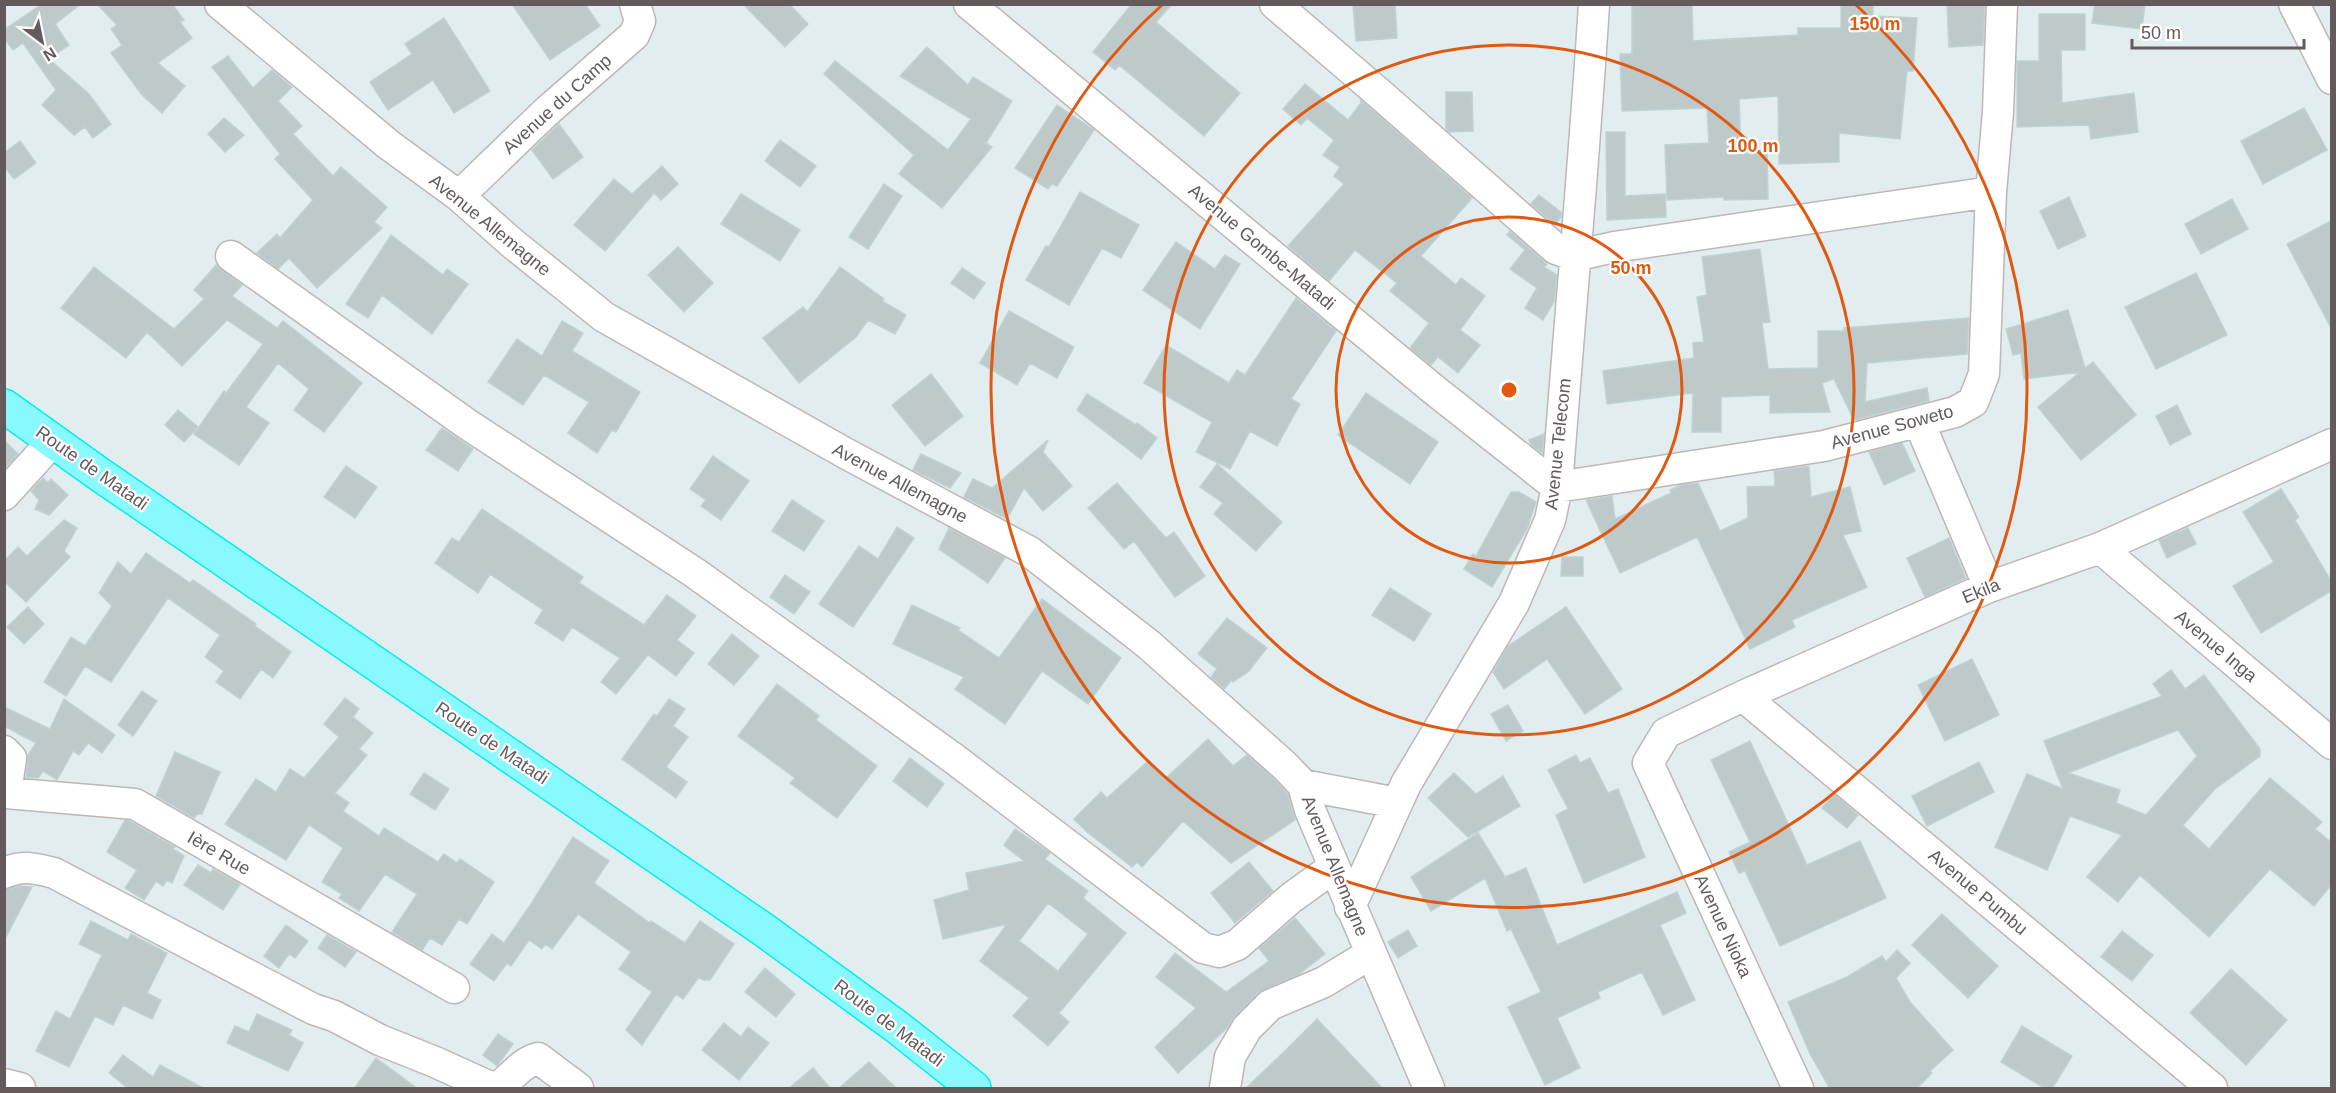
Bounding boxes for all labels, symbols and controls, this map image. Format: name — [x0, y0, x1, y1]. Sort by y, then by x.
north arrow — [12, 12, 72, 72]
scale bar — [2132, 12, 2304, 50]
text: 150 m — [1849, 14, 1901, 34]
text: 50 m — [2141, 23, 2181, 43]
text: N — [40, 44, 59, 65]
street label: Avenue du Camp — [499, 50, 615, 158]
text: 100 m — [1727, 136, 1779, 156]
street label: Avenue Allemagne — [425, 170, 555, 280]
street label: Avenue Gombe-Matadi — [1185, 180, 1339, 314]
text: 50 m — [1610, 258, 1652, 278]
street label: Avenue Telecom — [1541, 377, 1575, 511]
centre of rings — [1499, 380, 1519, 400]
street label: Avenue Soweto — [1829, 401, 1955, 453]
street label: Route de Matadi — [32, 422, 152, 514]
street label: Avenue Allemagne — [829, 439, 971, 527]
street label: Ekila — [1959, 574, 2004, 608]
street label: Avenue Inga — [2171, 606, 2262, 687]
street label: Route de Matadi — [432, 698, 552, 788]
street label: Avenue Allemagne — [1298, 793, 1372, 939]
street label: Ière Rue — [184, 827, 254, 879]
street label: Avenue Pumbu — [1925, 845, 2031, 939]
street label: Avenue Nioka — [1690, 871, 1756, 982]
street label: Route de Matadi — [830, 975, 948, 1071]

